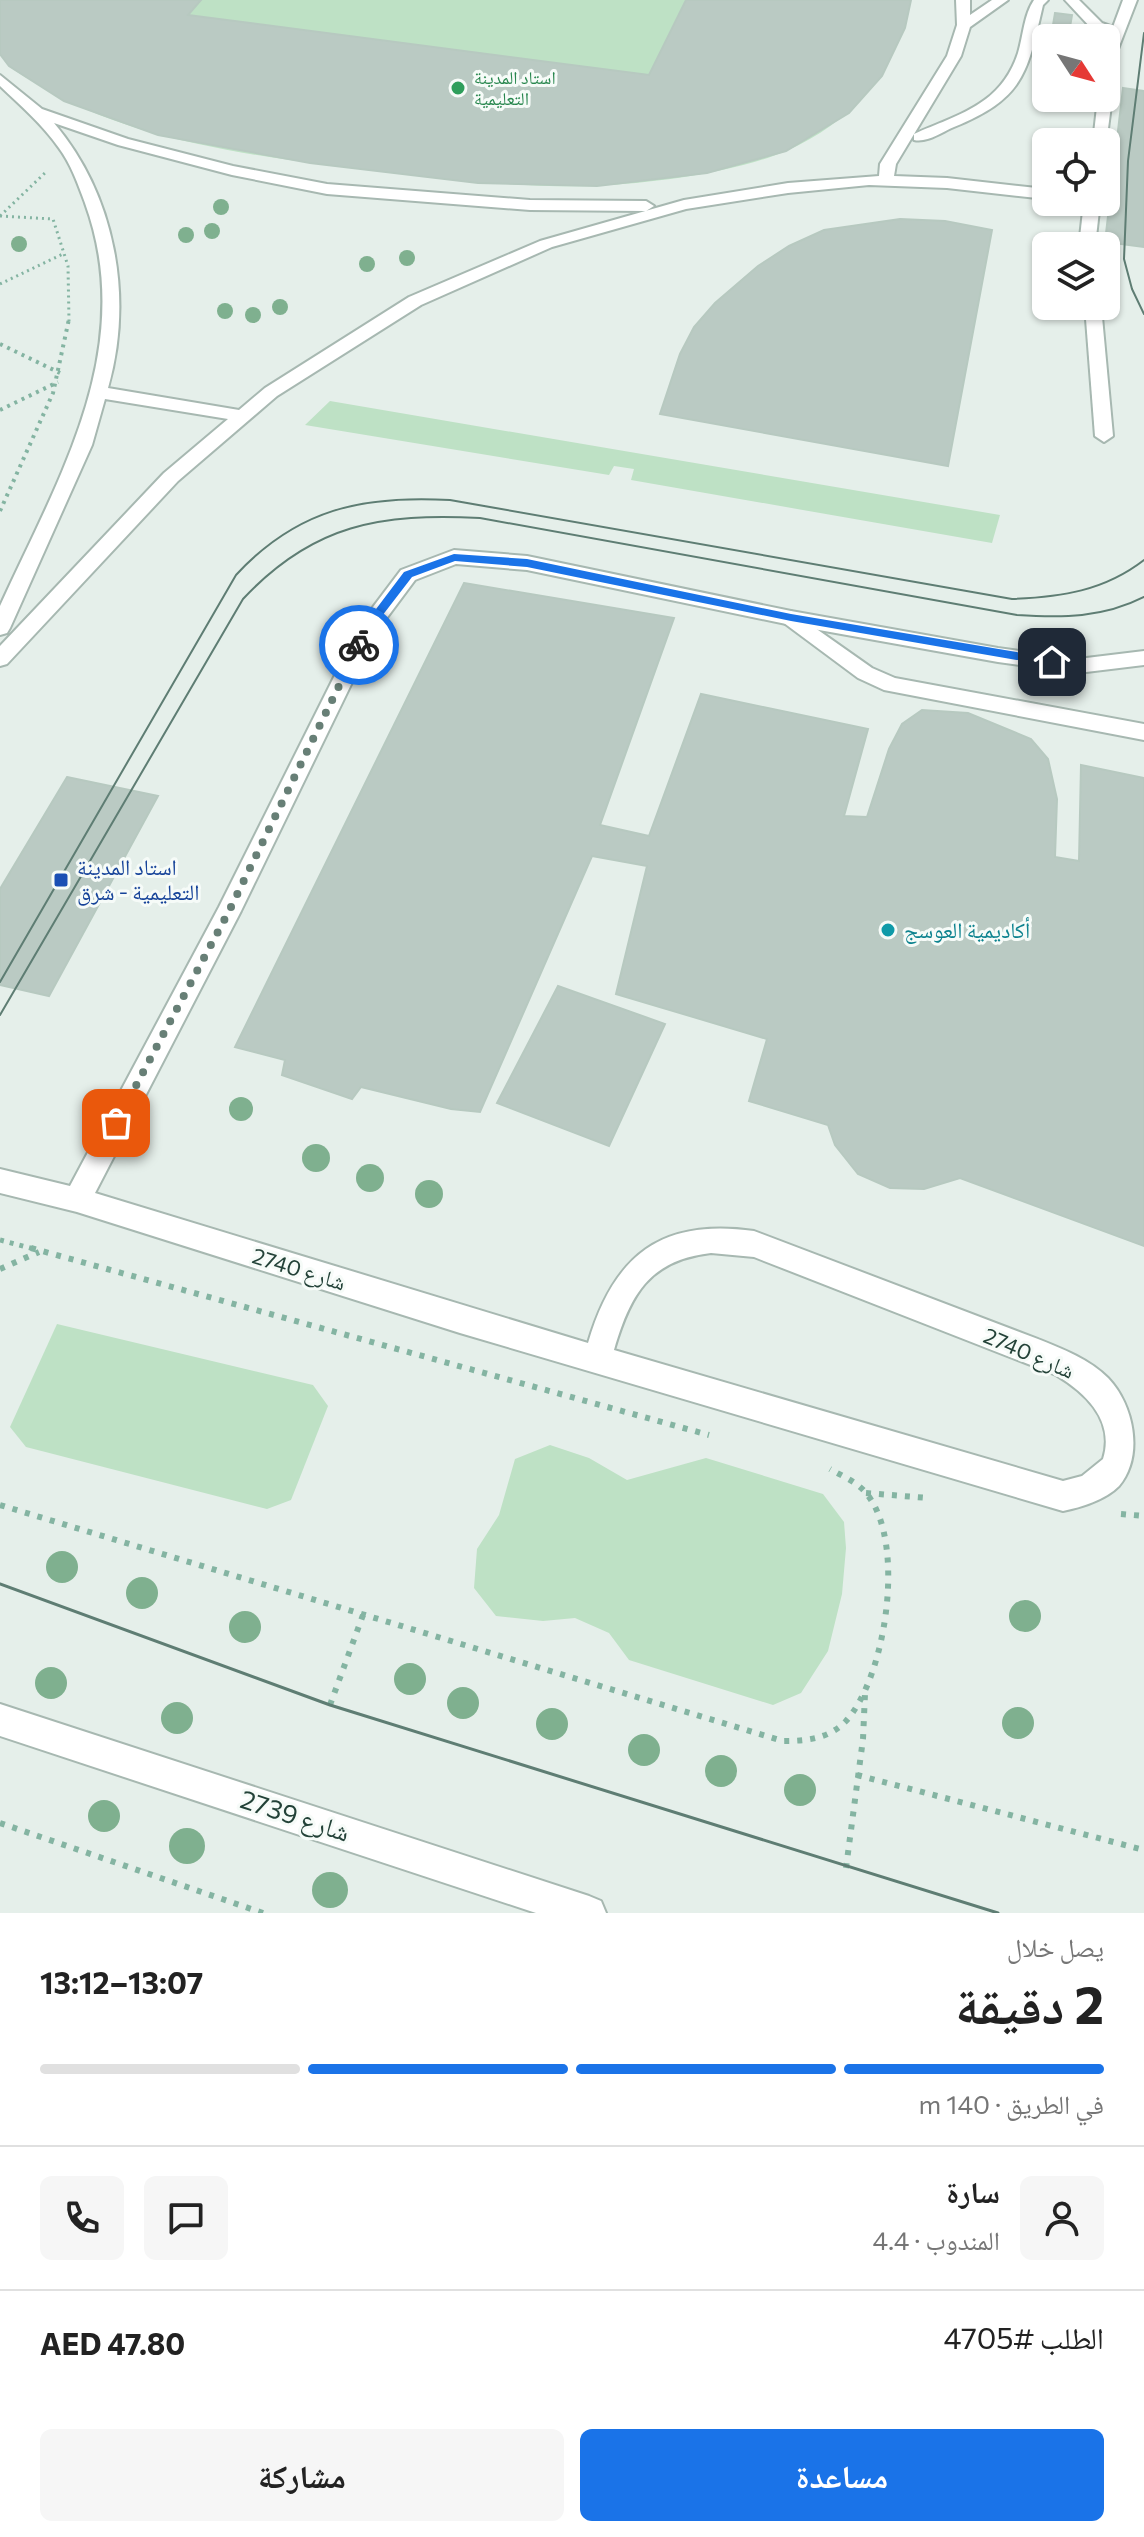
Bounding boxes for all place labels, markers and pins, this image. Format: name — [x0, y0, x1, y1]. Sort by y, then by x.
place label: استاد المدينة التعليمية — [474, 66, 556, 109]
marker: استاد المدينة التعليمية — [449, 79, 467, 97]
pin — [1018, 628, 1086, 696]
place label: استاد المدينة التعليمية - شرق — [77, 853, 200, 906]
marker: استاد المدينة التعليمية - شرق — [52, 871, 70, 889]
place label: أكاديمية العوسج — [904, 916, 1030, 944]
marker: أكاديمية العوسج — [879, 921, 897, 939]
pin — [82, 1089, 150, 1157]

